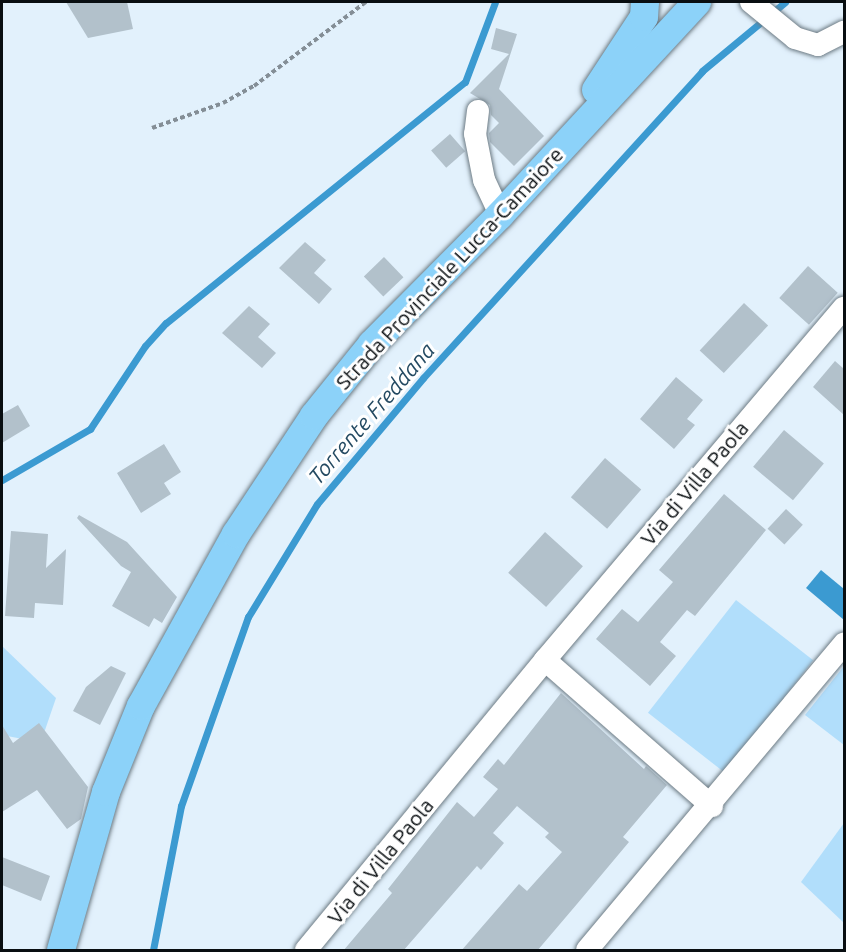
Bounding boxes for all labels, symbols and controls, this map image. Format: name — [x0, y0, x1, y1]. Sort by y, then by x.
street label: Strada Provinciale Lucca-Camaiore — [330, 142, 568, 394]
water label: Torrente Freddana — [302, 337, 440, 489]
street label: Via di Villa Paola — [635, 416, 753, 550]
street label: Via di Villa Paola — [322, 793, 438, 929]

